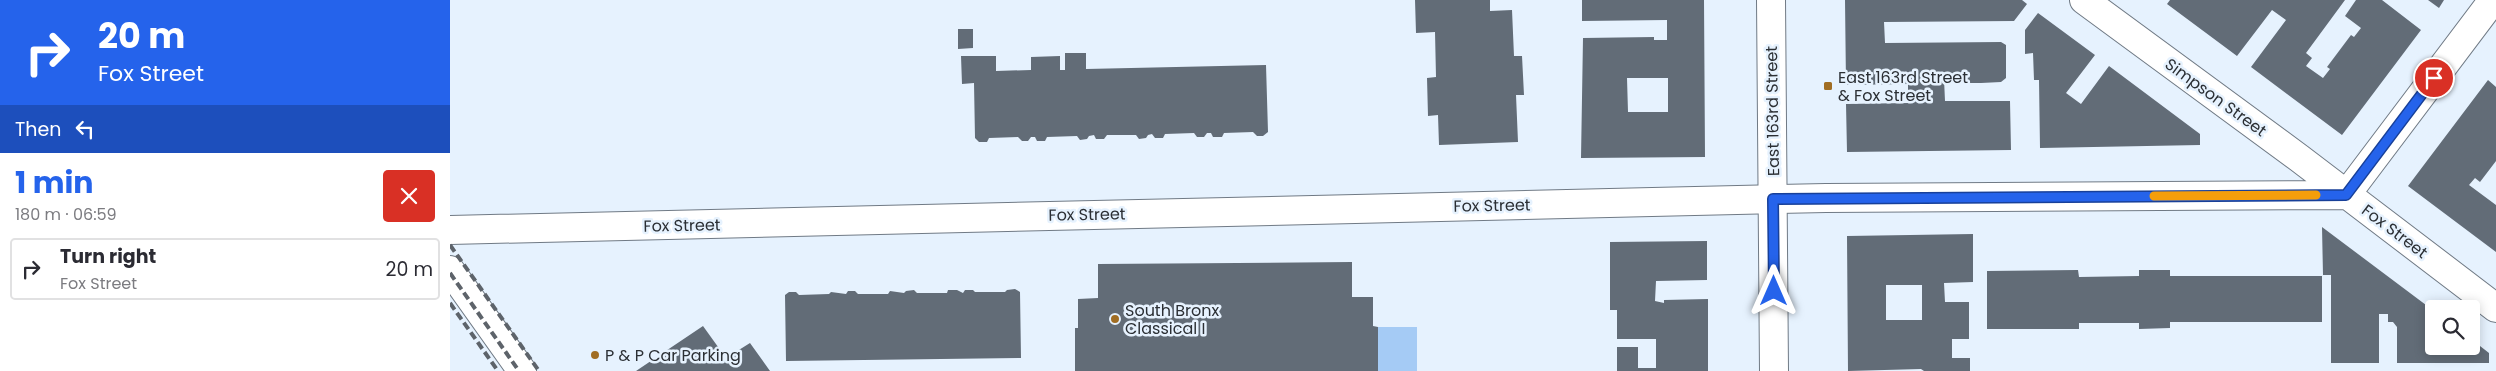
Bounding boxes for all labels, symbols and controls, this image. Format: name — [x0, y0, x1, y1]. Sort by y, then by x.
text: 20 m — [98, 11, 185, 60]
icon: right — [15, 20, 80, 85]
street label: East 163rd Street — [1760, 46, 1785, 176]
street label: Simpson Street — [2160, 53, 2271, 142]
pin — [2413, 57, 2455, 99]
text: Fox Street — [98, 58, 204, 89]
icon: arrive — [2420, 64, 2448, 92]
place label: East 163rd Street & Fox Street — [1838, 66, 1968, 107]
marker: East 163rd Street & Fox Street — [1822, 80, 1834, 92]
icon: left — [71, 115, 99, 143]
text: Then — [15, 116, 61, 143]
text: 1 min — [15, 161, 93, 204]
button: close — [383, 170, 435, 222]
street label: Fox Street — [1453, 193, 1531, 218]
street label: Fox Street — [2357, 199, 2433, 264]
street label: Fox Street — [1048, 202, 1126, 227]
text: 180 m · 06:59 — [15, 203, 117, 226]
street label: Fox Street — [643, 213, 721, 238]
text: Turn right — [60, 243, 156, 270]
icon: right — [17, 255, 45, 283]
text: 20 m — [385, 256, 433, 283]
position arrow — [1747, 264, 1799, 316]
text: Fox Street — [60, 272, 137, 295]
place label: South Bronx Classical I — [1125, 299, 1219, 340]
map controls — [2425, 300, 2480, 355]
button: search — [2425, 300, 2480, 355]
marker: South Bronx Classical I — [1109, 313, 1121, 325]
place label: P & P Car Parking — [605, 344, 741, 367]
marker: P & P Car Parking — [589, 349, 601, 361]

